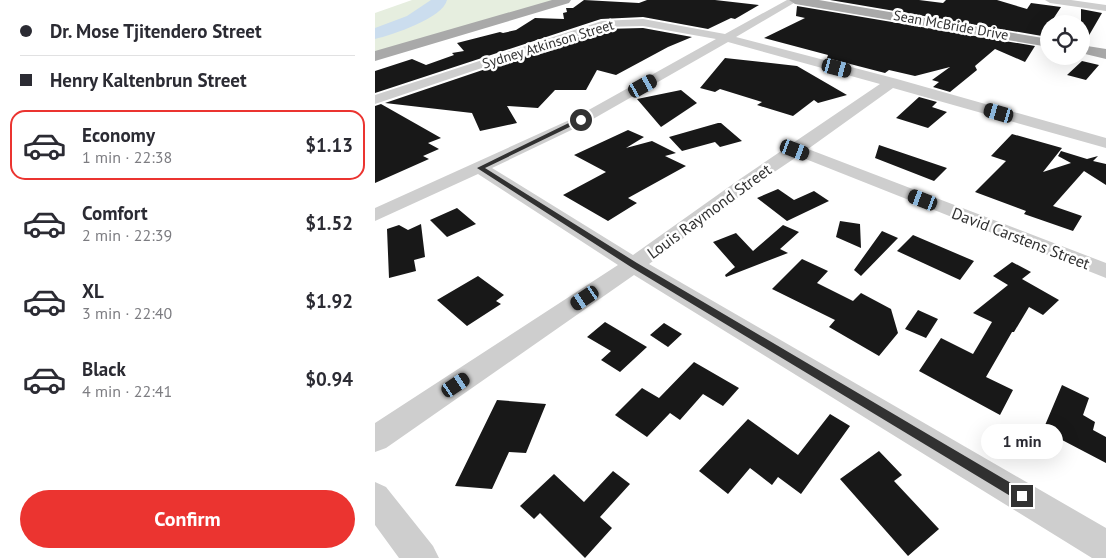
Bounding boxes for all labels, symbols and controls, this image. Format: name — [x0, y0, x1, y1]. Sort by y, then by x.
street label: Sean McBride Drive — [892, 6, 1010, 44]
street label: Sydney Atkinson Street — [480, 15, 616, 73]
map controls — [1040, 15, 1090, 65]
button: locate — [1040, 15, 1090, 65]
text: Dr. Mose Tjitendero Street — [50, 19, 262, 43]
car — [820, 57, 853, 79]
text: Henry Kaltenbrun Street — [50, 68, 247, 92]
car — [626, 72, 659, 100]
car — [982, 102, 1015, 124]
route start — [570, 109, 592, 131]
icon: car — [22, 123, 67, 168]
text: Economy — [82, 123, 155, 147]
text: $1.13 — [305, 133, 353, 157]
car — [778, 138, 811, 162]
text: 1 min · 22:38 — [82, 147, 172, 167]
street label: Louis Raymond Street — [643, 159, 775, 263]
car — [906, 188, 939, 212]
icon: car — [22, 201, 67, 246]
text: Comfort — [82, 201, 148, 225]
street label: David Carstens Street — [949, 202, 1093, 274]
text: $1.52 — [305, 211, 353, 235]
text: 2 min · 22:39 — [82, 225, 172, 245]
icon: car — [22, 279, 67, 324]
text: XL — [82, 279, 104, 303]
car — [568, 283, 601, 313]
text: $1.92 — [305, 289, 353, 313]
text: 3 min · 22:40 — [82, 303, 172, 323]
icon: car — [22, 357, 67, 402]
text: Black — [82, 357, 126, 381]
text: $0.94 — [305, 367, 353, 391]
car — [439, 370, 472, 400]
text: 4 min · 22:41 — [82, 381, 172, 401]
callout: 1 min — [981, 424, 1063, 458]
text: 1 min — [1002, 431, 1042, 451]
route end — [1011, 485, 1033, 507]
button: Confirm — [20, 490, 355, 548]

